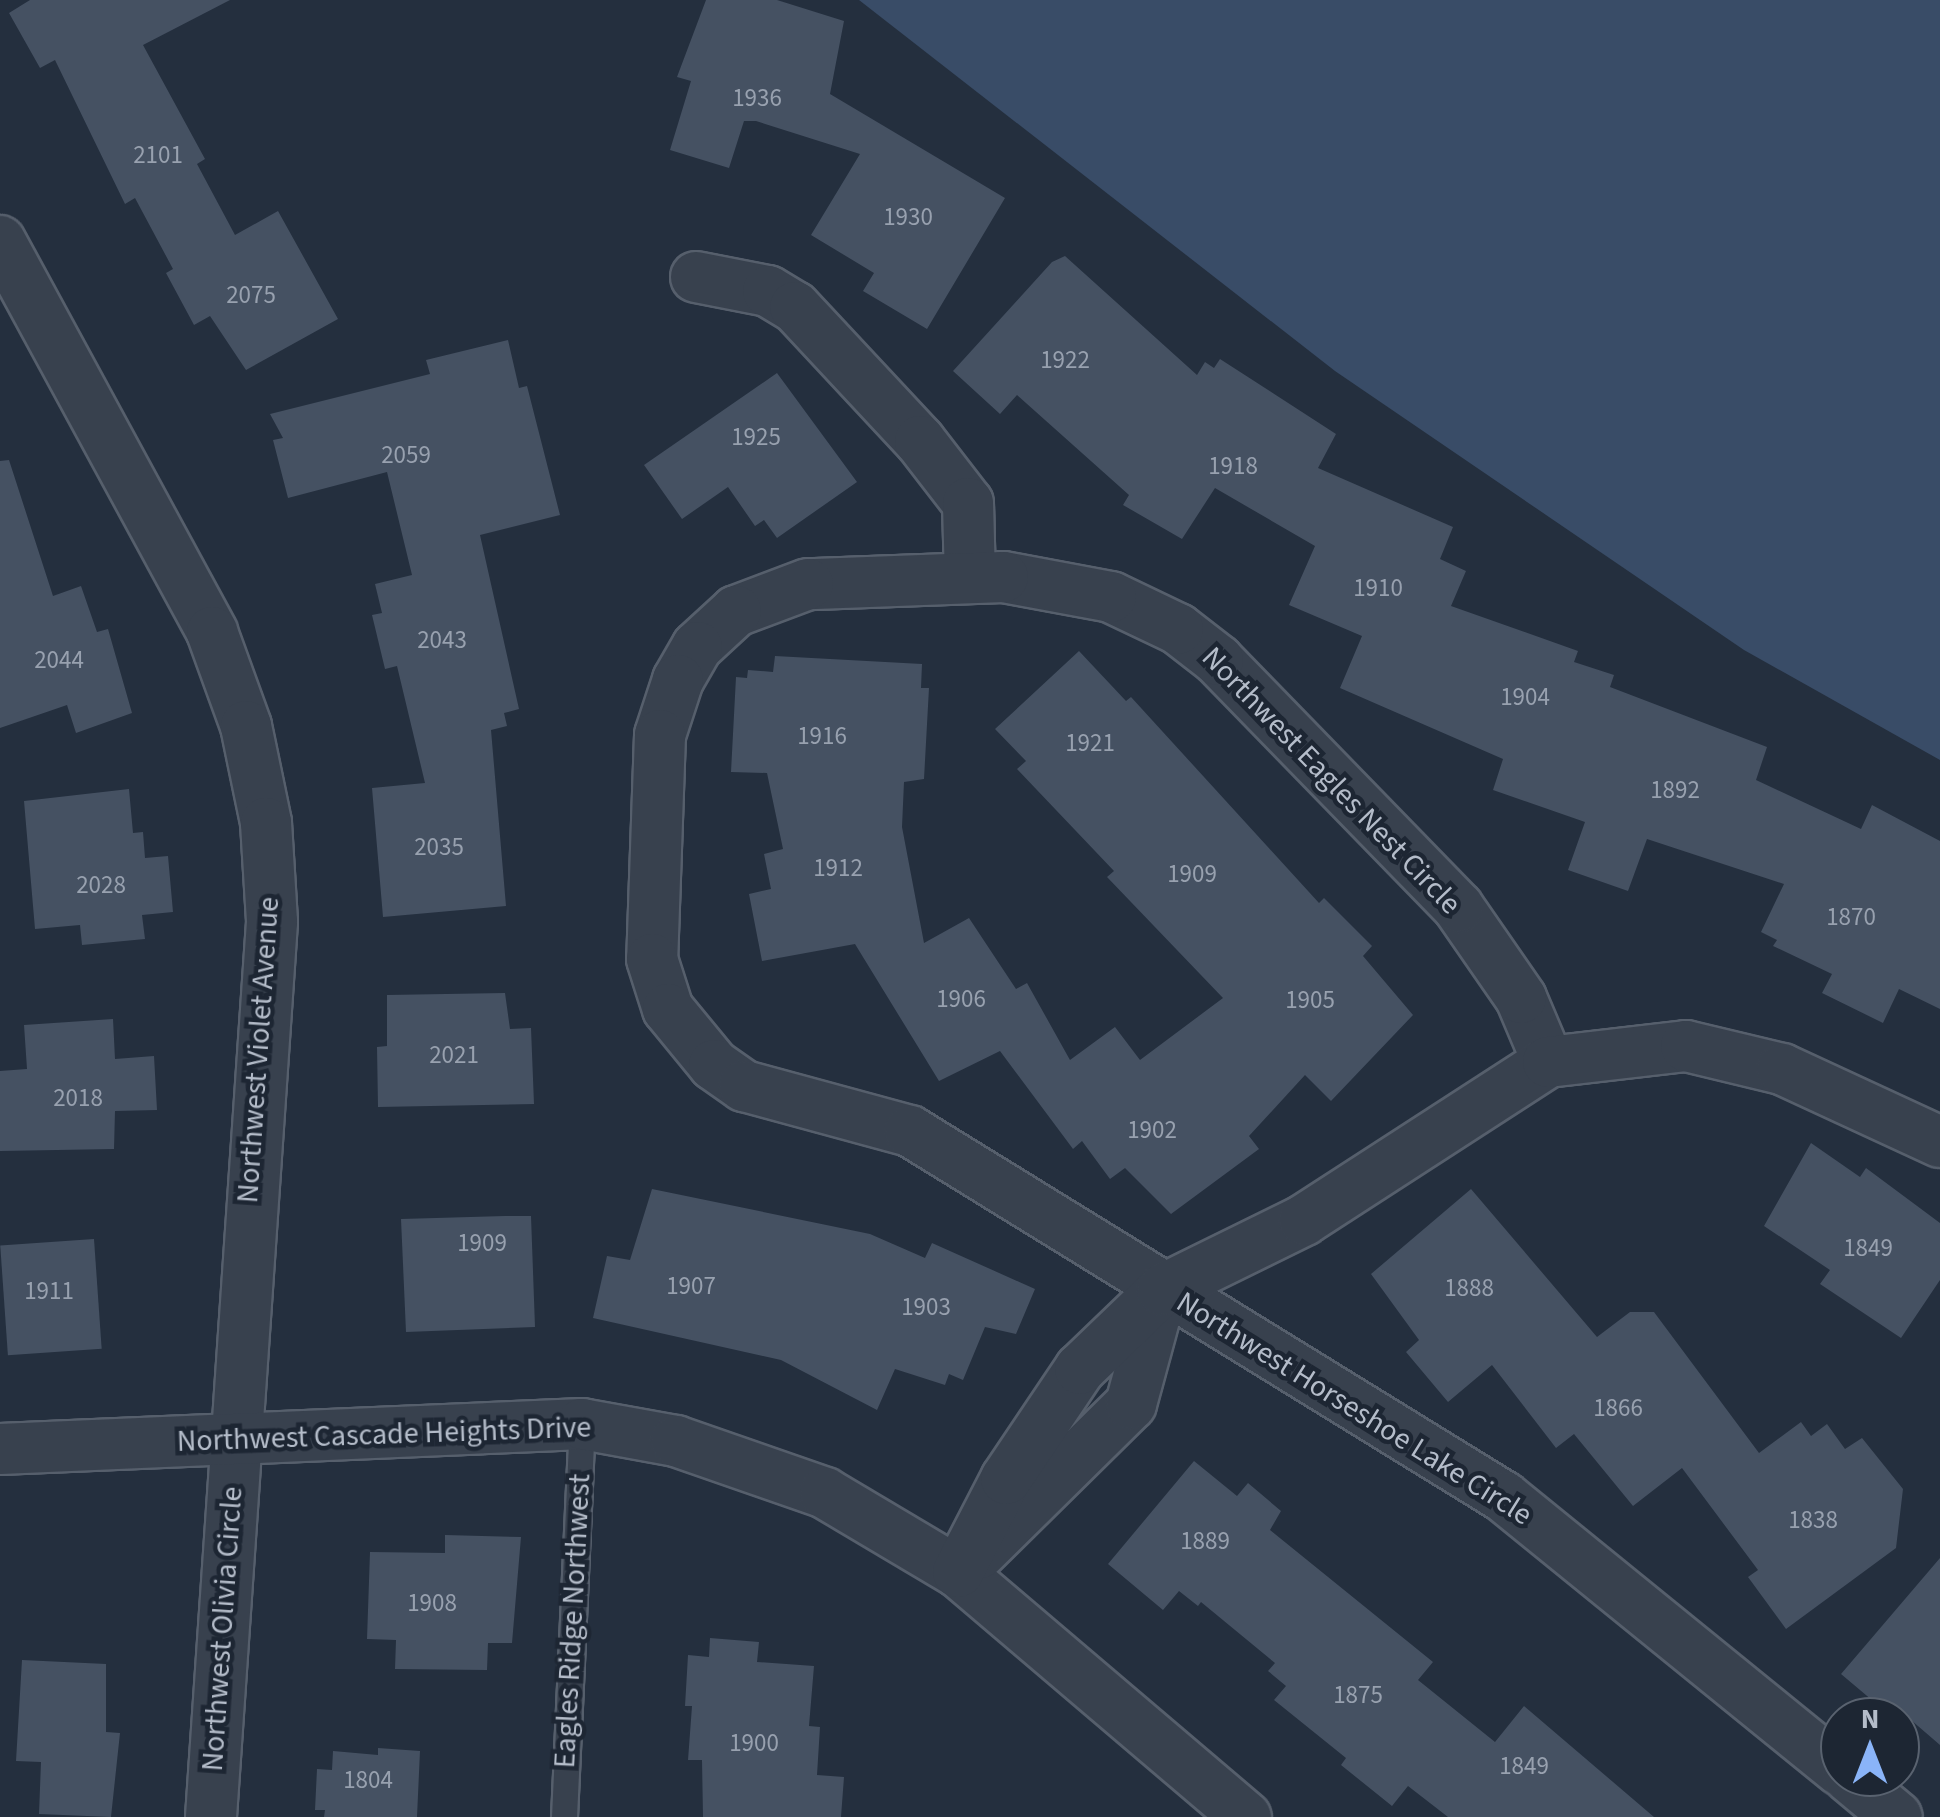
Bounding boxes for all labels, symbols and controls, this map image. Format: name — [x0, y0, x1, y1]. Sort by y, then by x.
house number: 1936 — [732, 83, 782, 113]
house number: 2101 — [133, 140, 183, 170]
house number: 1930 — [883, 202, 933, 232]
house number: 2075 — [226, 280, 276, 310]
house number: 1922 — [1040, 345, 1090, 375]
house number: 1925 — [731, 422, 781, 452]
house number: 2059 — [381, 440, 431, 470]
house number: 1918 — [1208, 451, 1258, 481]
house number: 1910 — [1353, 573, 1403, 603]
house number: 2043 — [417, 625, 467, 655]
street label: Northwest Eagles Nest Circle — [1194, 640, 1468, 922]
house number: 2044 — [34, 645, 84, 675]
house number: 1904 — [1500, 682, 1550, 712]
house number: 1916 — [797, 721, 847, 751]
house number: 1921 — [1065, 728, 1115, 758]
house number: 1892 — [1650, 775, 1700, 805]
house number: 2035 — [414, 832, 464, 862]
house number: 1912 — [813, 853, 863, 883]
house number: 1909 — [1167, 859, 1217, 889]
house number: 2028 — [76, 870, 126, 900]
street label: Northwest Violet Avenue — [230, 896, 288, 1204]
house number: 1870 — [1826, 902, 1876, 932]
house number: 1906 — [936, 984, 986, 1014]
house number: 1905 — [1285, 985, 1335, 1015]
house number: 2021 — [429, 1040, 479, 1070]
house number: 2018 — [53, 1083, 103, 1113]
house number: 1902 — [1127, 1115, 1177, 1145]
house number: 1909 — [457, 1228, 507, 1258]
house number: 1849 — [1843, 1233, 1893, 1263]
house number: 1907 — [666, 1271, 716, 1301]
house number: 1888 — [1444, 1273, 1494, 1303]
house number: 1911 — [24, 1276, 74, 1306]
street label: Northwest Horseshoe Lake Circle — [1170, 1284, 1538, 1534]
house number: 1903 — [901, 1292, 951, 1322]
house number: 1866 — [1593, 1393, 1643, 1423]
street label: Northwest Cascade Heights Drive — [176, 1410, 592, 1460]
street label: Eagles Ridge Northwest — [547, 1473, 599, 1769]
street label: Northwest Olivia Circle — [195, 1485, 251, 1773]
house number: 1838 — [1788, 1505, 1838, 1535]
house number: 1889 — [1180, 1526, 1230, 1556]
house number: 1908 — [407, 1588, 457, 1618]
house number: 1875 — [1333, 1680, 1383, 1710]
north arrow — [1820, 1697, 1920, 1797]
text: N — [1861, 1699, 1879, 1739]
house number: 1900 — [729, 1728, 779, 1758]
house number: 1849 — [1499, 1751, 1549, 1781]
house number: 1804 — [343, 1765, 393, 1795]

